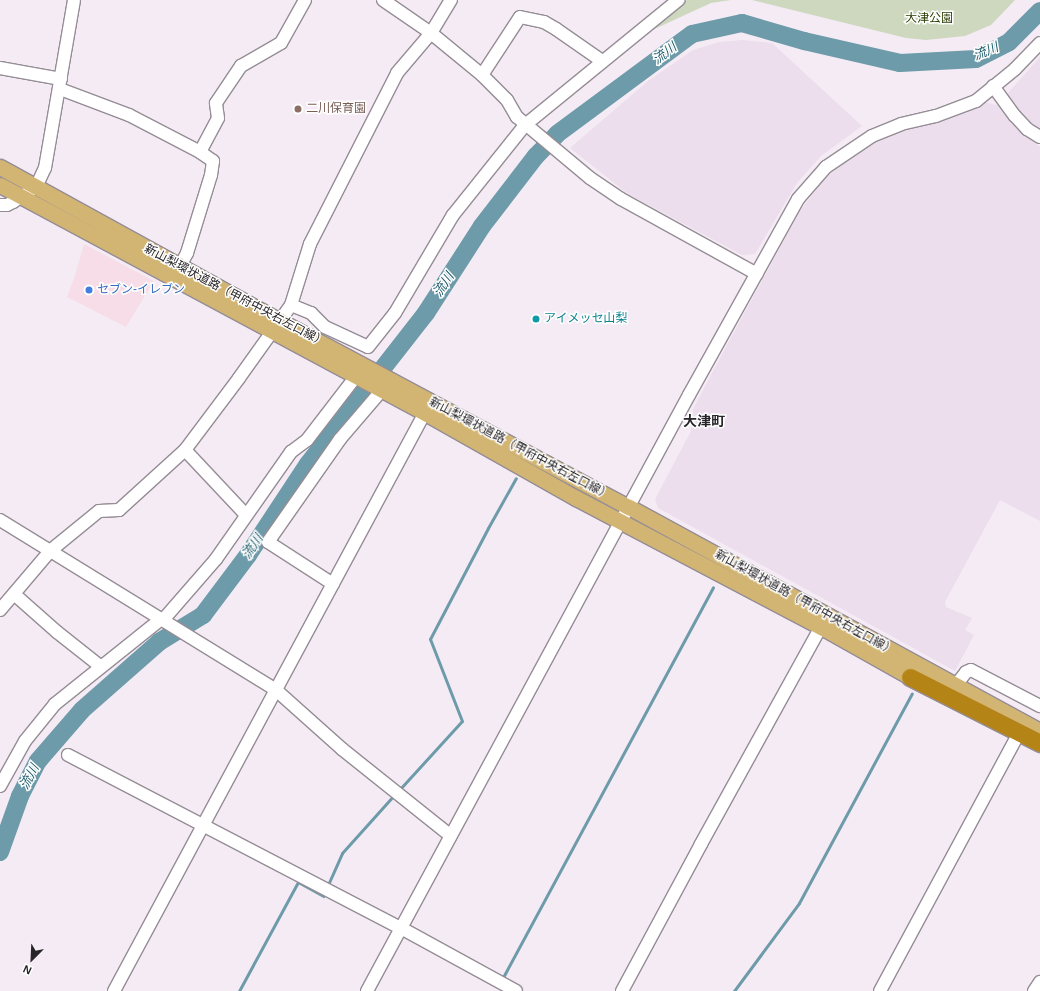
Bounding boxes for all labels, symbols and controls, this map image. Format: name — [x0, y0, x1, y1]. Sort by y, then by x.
park label: 大津公園 — [905, 12, 953, 26]
water label: 流川 — [650, 40, 680, 68]
water label: 流川 — [971, 40, 1001, 64]
place label: 二川保育園 — [306, 102, 366, 116]
marker: 二川保育園 — [293, 104, 303, 114]
street label: 新山梨環状道路（甲府中央右左口線） — [142, 242, 328, 350]
water label: 流川 — [430, 270, 458, 300]
place label: セブン-イレブン — [97, 283, 185, 297]
marker: セブン-イレブン — [84, 285, 94, 295]
place label: アイメッセ山梨 — [544, 312, 628, 326]
marker: アイメッセ山梨 — [531, 314, 541, 324]
street label: 新山梨環状道路（甲府中央右左口線） — [427, 395, 613, 503]
district label: 大津町 — [683, 413, 725, 429]
water label: 流川 — [239, 532, 267, 562]
street label: 新山梨環状道路（甲府中央右左口線） — [712, 547, 898, 659]
water label: 流川 — [17, 762, 43, 792]
north arrow — [12, 939, 52, 979]
text: N — [21, 963, 33, 977]

